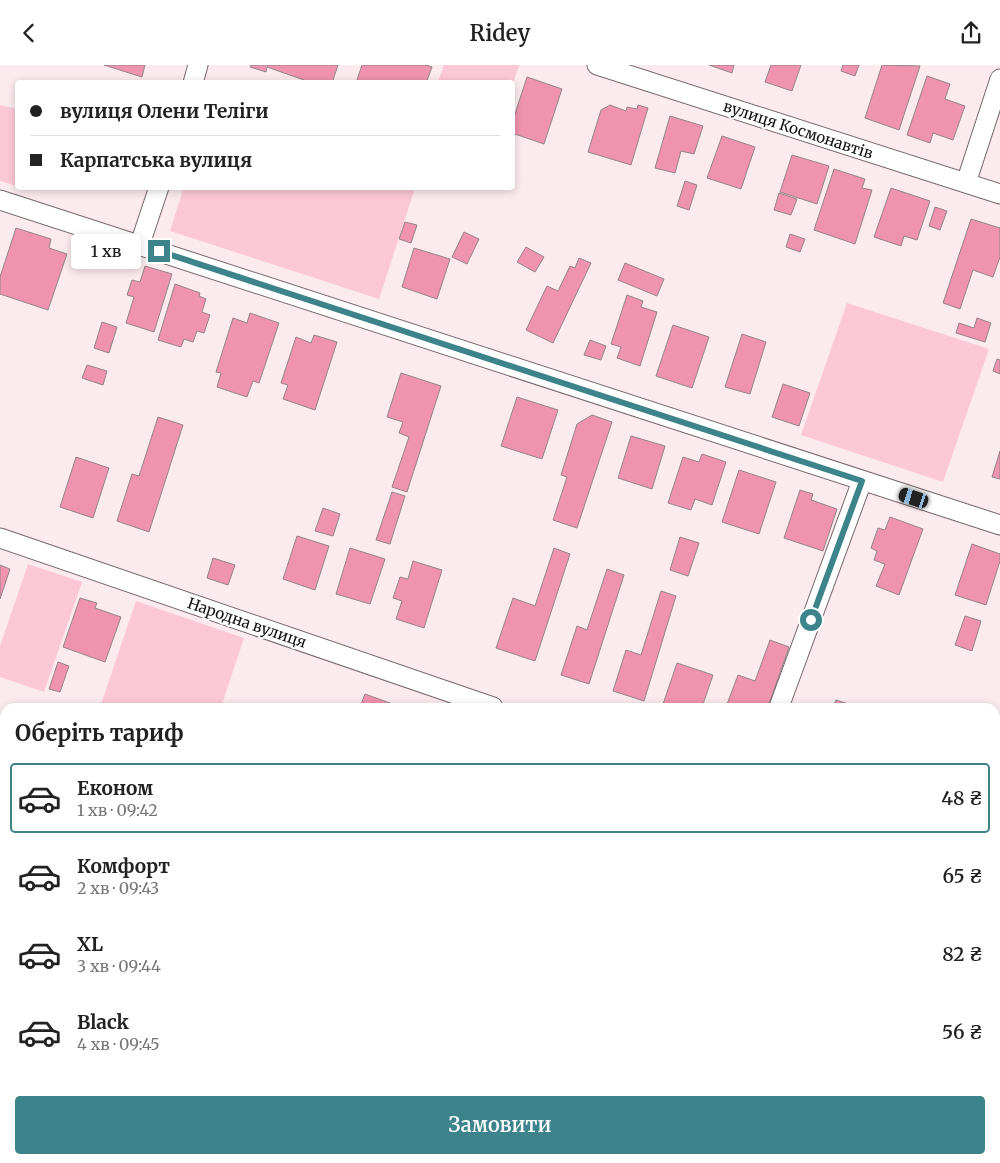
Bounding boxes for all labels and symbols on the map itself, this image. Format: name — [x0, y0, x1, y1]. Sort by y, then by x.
street label: вулиця Космонавтів — [721, 96, 876, 163]
callout: 1 хв — [72, 233, 142, 269]
route end — [148, 240, 170, 262]
car — [897, 486, 930, 510]
street label: Народна вулиця — [185, 593, 309, 652]
route start — [800, 609, 822, 631]

